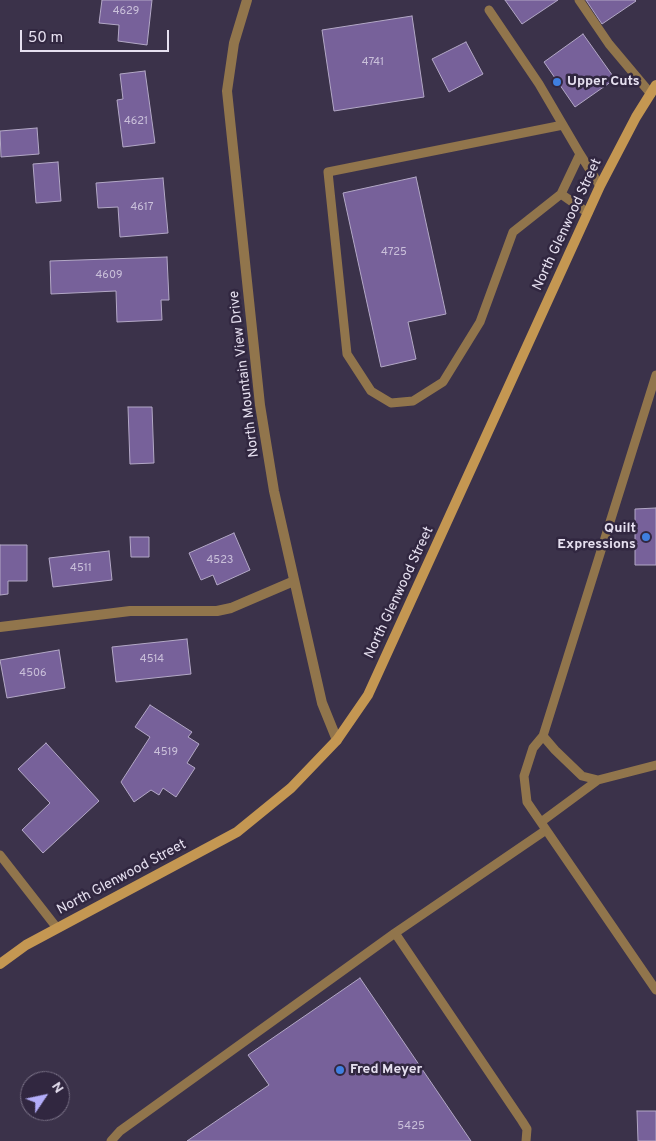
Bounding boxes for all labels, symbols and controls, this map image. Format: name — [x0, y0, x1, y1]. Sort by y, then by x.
house number: 4629 — [113, 5, 139, 19]
scale bar — [22, 20, 171, 52]
text: 50 m — [28, 29, 63, 48]
house number: 4741 — [362, 56, 384, 70]
place label: Upper Cuts — [567, 74, 640, 90]
marker: Upper Cuts — [551, 76, 563, 88]
house number: 4621 — [124, 115, 148, 129]
street label: North Glenwood Street — [530, 156, 606, 294]
house number: 4617 — [130, 201, 154, 215]
house number: 4725 — [381, 246, 407, 260]
house number: 4609 — [95, 269, 123, 283]
street label: North Mountain View Drive — [226, 290, 264, 458]
place label: Quilt Expressions — [557, 521, 636, 554]
street label: North Glenwood Street — [362, 524, 438, 662]
marker: Quilt Expressions — [640, 531, 652, 543]
house number: 4523 — [207, 554, 233, 568]
house number: 4511 — [70, 562, 92, 576]
house number: 4514 — [140, 653, 164, 667]
house number: 4506 — [19, 667, 47, 681]
house number: 4519 — [154, 746, 178, 760]
street label: North Glenwood Street — [55, 837, 189, 919]
place label: Fred Meyer — [350, 1062, 422, 1078]
marker: Fred Meyer — [334, 1064, 346, 1076]
north arrow — [20, 1071, 70, 1121]
text: N — [47, 1079, 67, 1097]
house number: 5425 — [397, 1120, 425, 1134]

